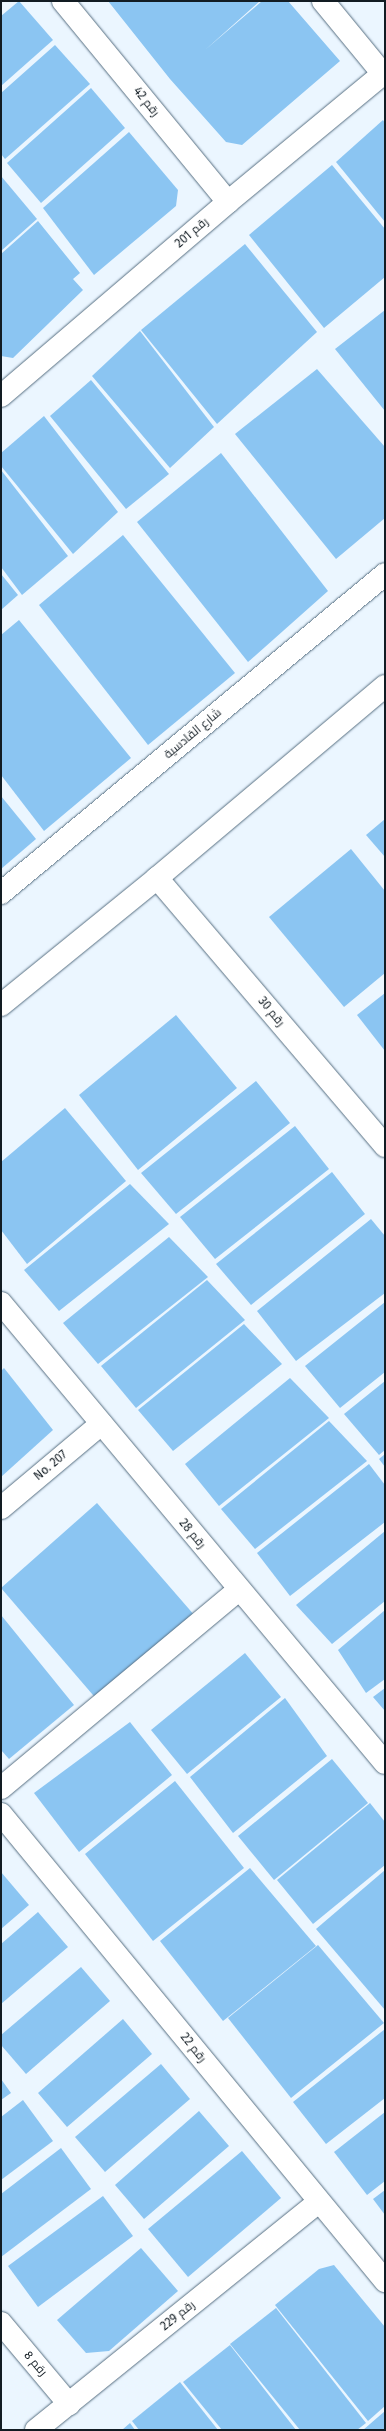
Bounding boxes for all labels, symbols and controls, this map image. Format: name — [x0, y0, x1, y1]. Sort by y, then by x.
street label: رقم 42 — [130, 84, 162, 120]
street label: رقم 201 — [173, 215, 211, 251]
street label: شارع القادسية — [161, 706, 225, 762]
street label: رقم 30 — [254, 994, 288, 1030]
street label: No. 207 — [31, 1448, 71, 1484]
street label: رقم 28 — [176, 1516, 208, 1552]
street label: رقم 22 — [177, 2030, 209, 2066]
street label: رقم 229 — [158, 2298, 198, 2334]
street label: رقم 8 — [20, 2349, 50, 2379]

